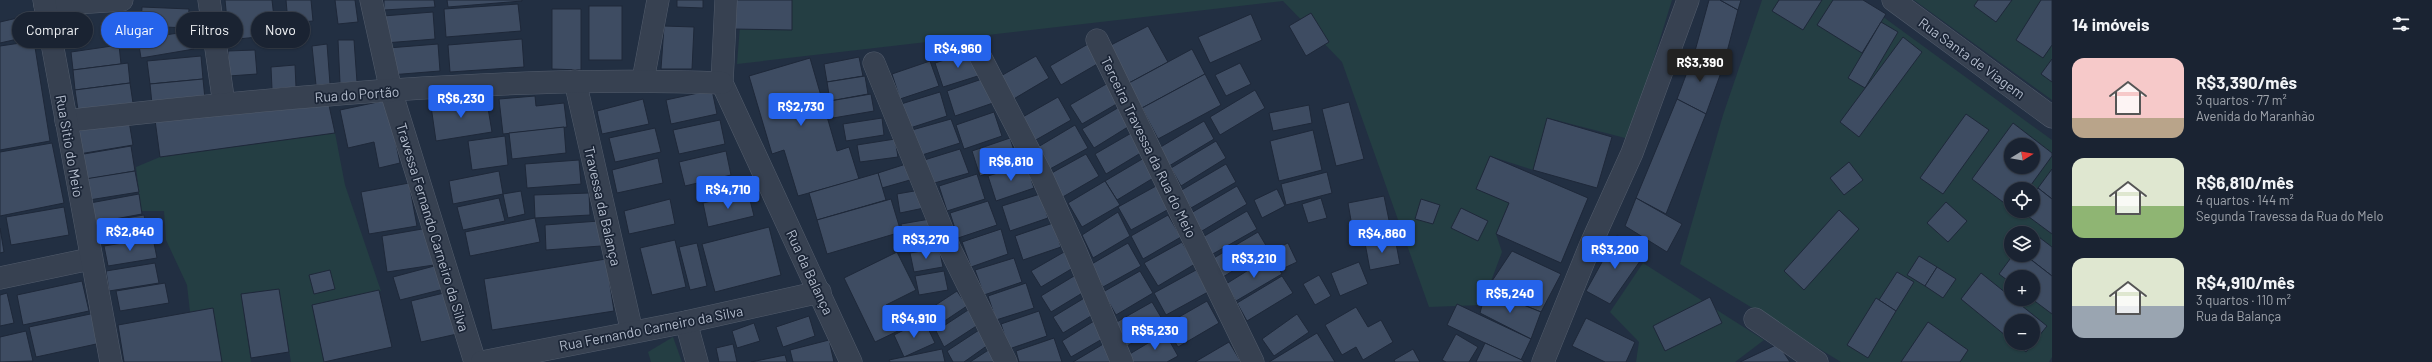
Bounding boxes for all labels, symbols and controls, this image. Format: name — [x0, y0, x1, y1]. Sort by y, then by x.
chip: Comprar — [12, 12, 93, 48]
chip: Alugar — [101, 12, 168, 48]
chip: Filtros — [176, 12, 243, 48]
chip: Novo — [251, 12, 310, 48]
icon: filters — [2390, 13, 2412, 35]
street label: Rua Santa de Viagem — [1915, 14, 2029, 102]
text: 14 imóveis — [2072, 14, 2149, 34]
pin: R$4,960 — [921, 35, 995, 69]
text: R$4,960 — [934, 40, 982, 56]
pin: R$3,390 — [1663, 49, 1737, 83]
street label: Terceira Travessa da Rua do Meio — [1098, 54, 1200, 240]
text: R$3,390 — [1676, 54, 1724, 70]
text: R$3,390/mês — [2196, 72, 2297, 92]
icon: home — [2104, 74, 2152, 122]
street label: Rua do Portão — [314, 83, 400, 105]
pin: R$6,230 — [424, 85, 498, 119]
text: R$6,230 — [437, 90, 485, 106]
text: 3 quartos · 77 m² — [2196, 92, 2287, 108]
street label: Rua Sitio do Meio — [53, 93, 87, 199]
pin: R$2,730 — [764, 93, 838, 127]
text: R$2,730 — [777, 98, 825, 114]
text: Avenida do Maranhão — [2196, 108, 2315, 124]
street label: Travessa Fernando Carneiro da Silva — [393, 121, 473, 333]
north arrow — [2004, 138, 2040, 174]
map controls — [2004, 138, 2040, 350]
street label: Travessa da Balança — [581, 145, 625, 267]
pin: R$6,810 — [974, 148, 1048, 182]
text: R$6,810 — [989, 153, 1033, 169]
text: R$6,810/mês — [2196, 172, 2294, 192]
icon: home — [2104, 174, 2152, 222]
pin: R$4,710 — [691, 176, 765, 210]
text: R$4,710 — [705, 181, 751, 197]
button: locate — [2004, 182, 2040, 218]
text: 4 quartos · 144 m² — [2196, 192, 2294, 208]
text: Segunda Travessa da Rua do Melo — [2196, 208, 2384, 224]
pin: R$2,840 — [93, 218, 167, 252]
pin: R$4,860 — [1345, 220, 1419, 254]
text: R$2,840 — [106, 223, 154, 239]
text: R$4,860 — [1358, 225, 1406, 241]
pin: R$3,270 — [889, 226, 963, 260]
button: layers — [2004, 226, 2040, 262]
street label: Rua da Balança — [783, 227, 837, 317]
text: R$3,270 — [902, 231, 950, 247]
pin: R$3,200 — [1578, 236, 1652, 270]
text: R$3,200 — [1591, 241, 1639, 257]
pin: R$3,210 — [1217, 245, 1291, 279]
text: R$3,210 — [1231, 250, 1277, 266]
button: + — [2004, 270, 2040, 306]
text: R$4,910/mês — [2196, 272, 2295, 292]
icon: home — [2104, 274, 2152, 322]
pin: R$5,240 — [1473, 280, 1547, 314]
text: R$5,240 — [1486, 285, 1534, 301]
text: 3 quartos · 110 m² — [2196, 292, 2291, 308]
street label: Rua Fernando Carneiro da Silva — [558, 302, 744, 354]
pin: R$4,910 — [877, 305, 951, 339]
text: Rua da Balança — [2196, 308, 2281, 324]
text: R$4,910 — [891, 310, 937, 326]
button: − — [2004, 314, 2040, 350]
pin: R$5,230 — [1118, 317, 1192, 351]
text: R$5,230 — [1131, 322, 1179, 338]

